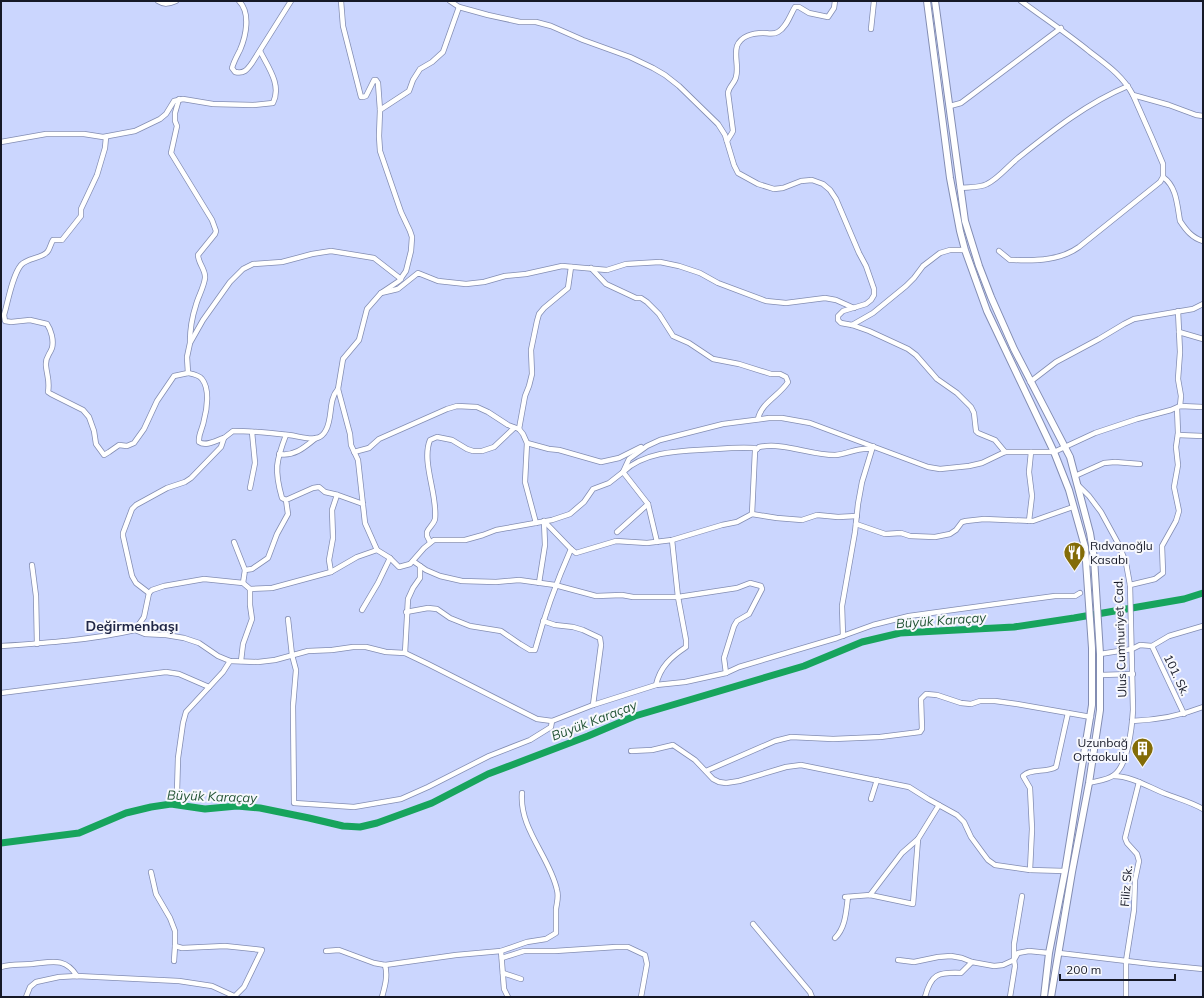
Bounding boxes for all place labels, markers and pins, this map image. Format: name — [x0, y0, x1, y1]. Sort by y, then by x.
place label: Rıdvanoğlu Kasabı — [1090, 538, 1153, 567]
restaurant icon: Rıdvanoğlu Kasabı — [1062, 539, 1088, 572]
place label: Uzunbağ Ortaokulu — [1073, 735, 1128, 764]
building icon: Uzunbağ Ortaokulu — [1130, 736, 1156, 769]

